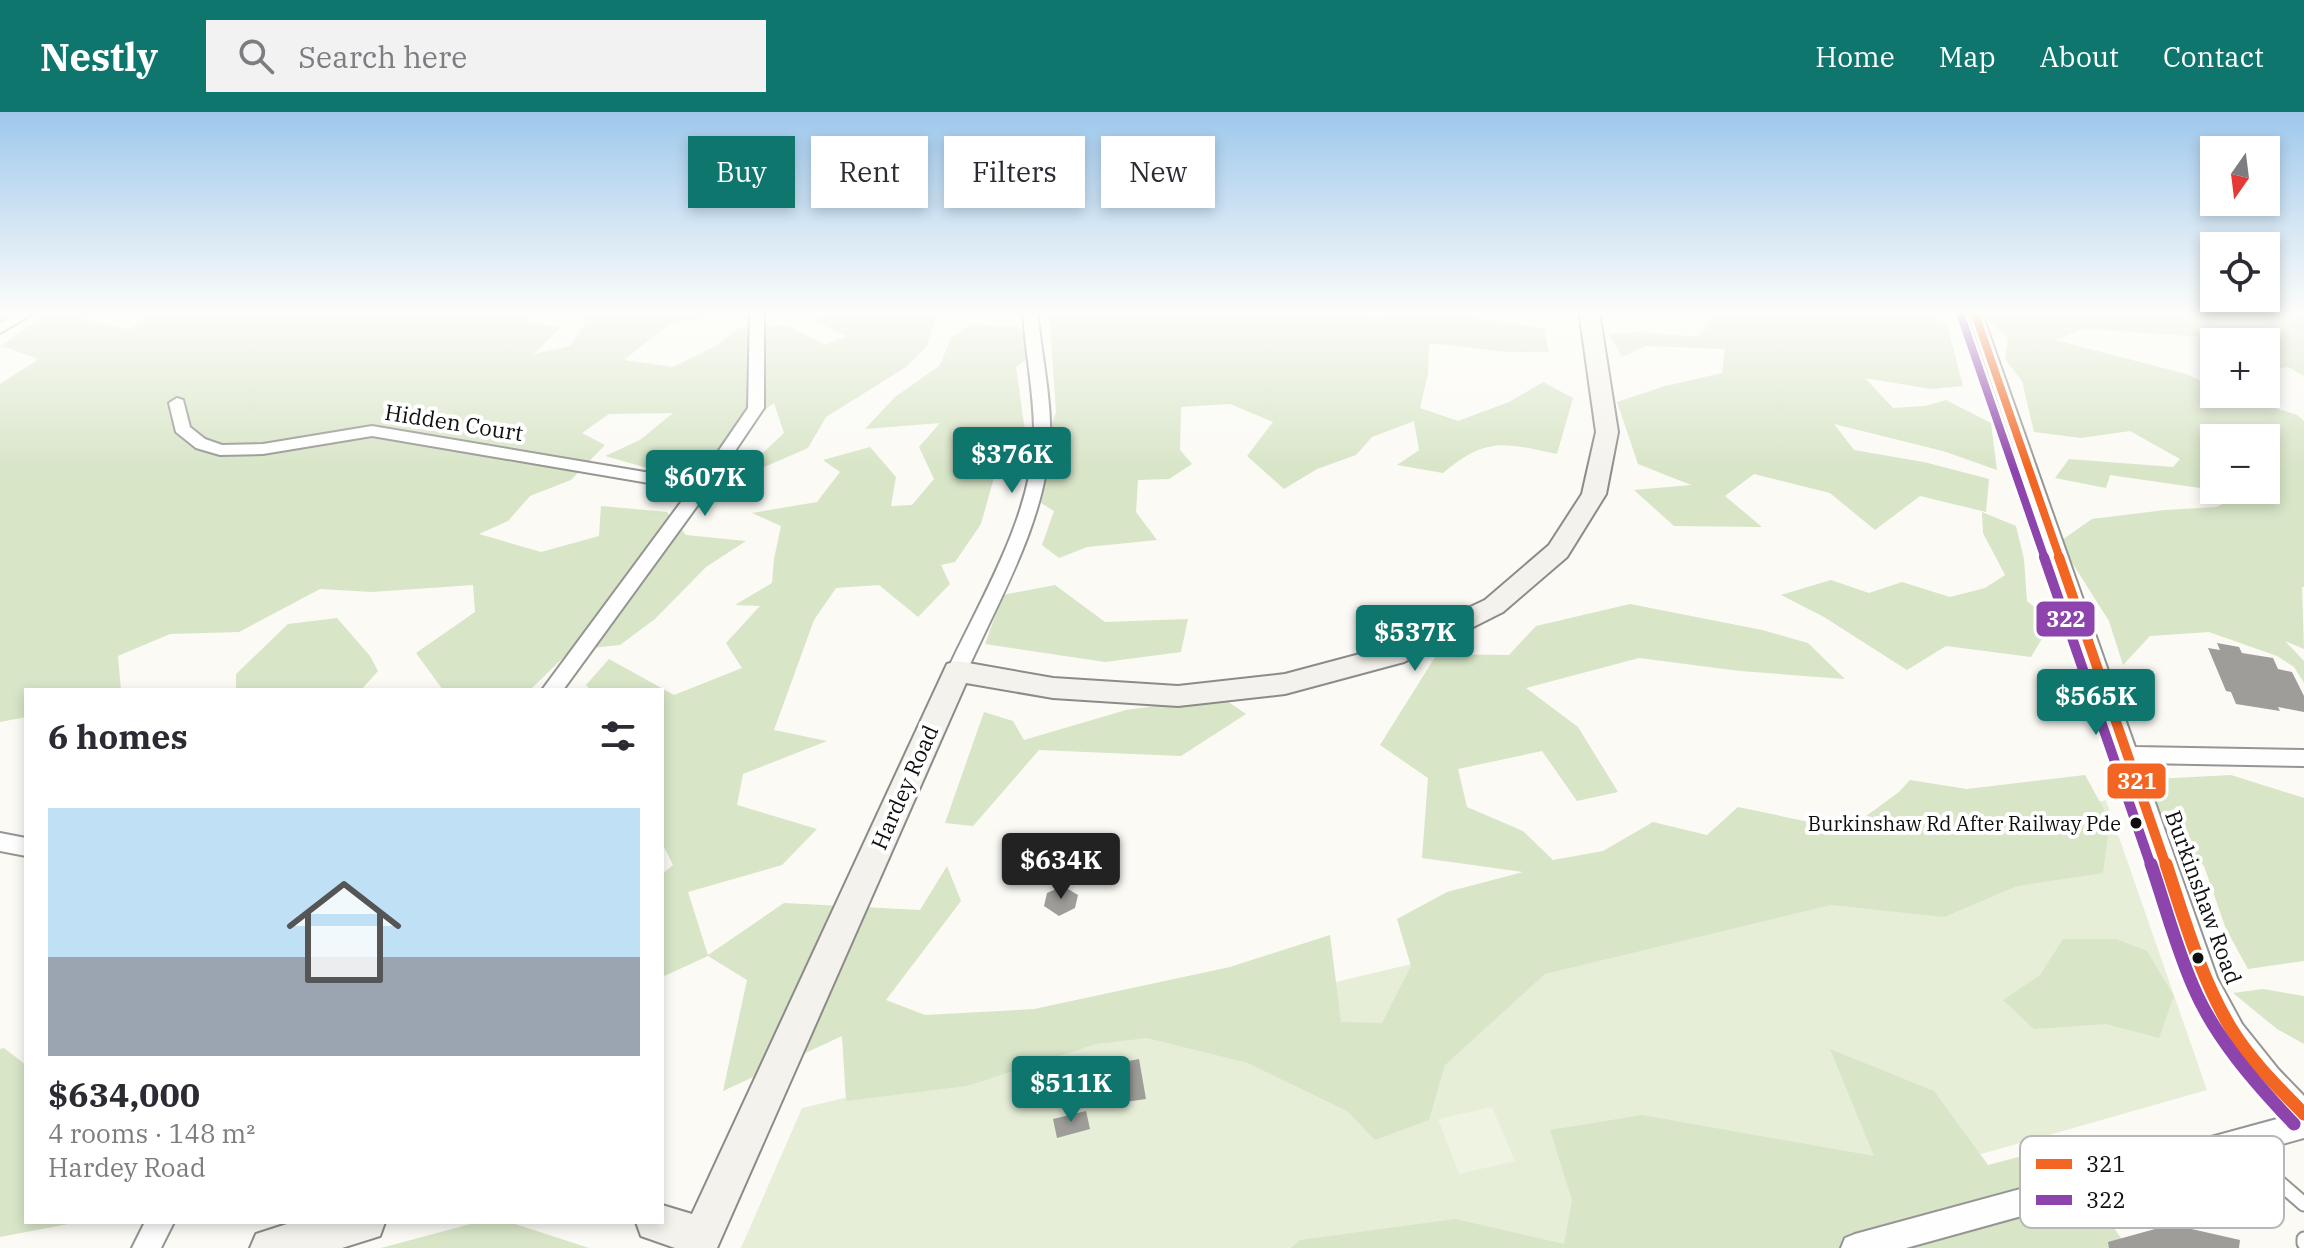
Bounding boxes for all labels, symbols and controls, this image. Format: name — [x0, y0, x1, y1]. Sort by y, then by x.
search box — [206, 20, 766, 92]
text: Nestly — [40, 32, 158, 81]
icon: search — [234, 34, 278, 78]
text: Search here — [298, 37, 467, 76]
text: Home — [1815, 38, 1895, 75]
text: Map — [1939, 38, 1996, 75]
text: About — [2040, 38, 2119, 75]
text: Contact — [2163, 38, 2264, 75]
chip: Buy — [688, 136, 795, 208]
chip: Rent — [811, 136, 928, 208]
chip: Filters — [944, 136, 1085, 208]
chip: New — [1101, 136, 1215, 208]
north arrow — [2200, 136, 2280, 216]
map controls — [2200, 136, 2280, 504]
button: locate — [2200, 232, 2280, 312]
button: + — [2200, 328, 2280, 408]
street label: Hidden Court — [383, 397, 526, 447]
button: − — [2200, 424, 2280, 504]
pin: $376K — [956, 427, 1068, 495]
text: $376K — [971, 436, 1053, 470]
pin: $607K — [649, 450, 761, 518]
text: $607K — [664, 459, 746, 493]
line badge: 322 — [2035, 600, 2096, 638]
text: 322 — [2046, 604, 2086, 633]
pin: $537K — [1359, 605, 1471, 673]
text: $537K — [1374, 614, 1456, 648]
pin: $565K — [2040, 669, 2152, 737]
text: $565K — [2055, 678, 2137, 712]
text: 6 homes — [48, 714, 188, 758]
icon: filters — [596, 714, 640, 758]
street label: Hardey Road — [864, 720, 944, 854]
line badge: 321 — [2106, 762, 2167, 800]
text: 321 — [2117, 766, 2157, 795]
street label: Burkinshaw Road — [2159, 806, 2249, 988]
place label: Burkinshaw Rd After Railway Pde — [1808, 810, 2121, 837]
marker: Burkinshaw Rd After Railway Pde — [2128, 815, 2144, 831]
pin: $634K — [1005, 833, 1117, 901]
text: $634K — [1020, 842, 1102, 876]
icon: home — [272, 860, 416, 1004]
unlabelled marker — [2190, 950, 2206, 966]
pin: $511K — [1015, 1056, 1127, 1124]
text: $511K — [1030, 1065, 1112, 1099]
text: $634,000 — [48, 1072, 200, 1116]
text: 4 rooms · 148 m² — [48, 1116, 255, 1150]
legend — [2020, 1136, 2284, 1228]
text: 321 — [2086, 1149, 2126, 1178]
text: Hardey Road — [48, 1150, 206, 1184]
text: 322 — [2086, 1185, 2126, 1214]

